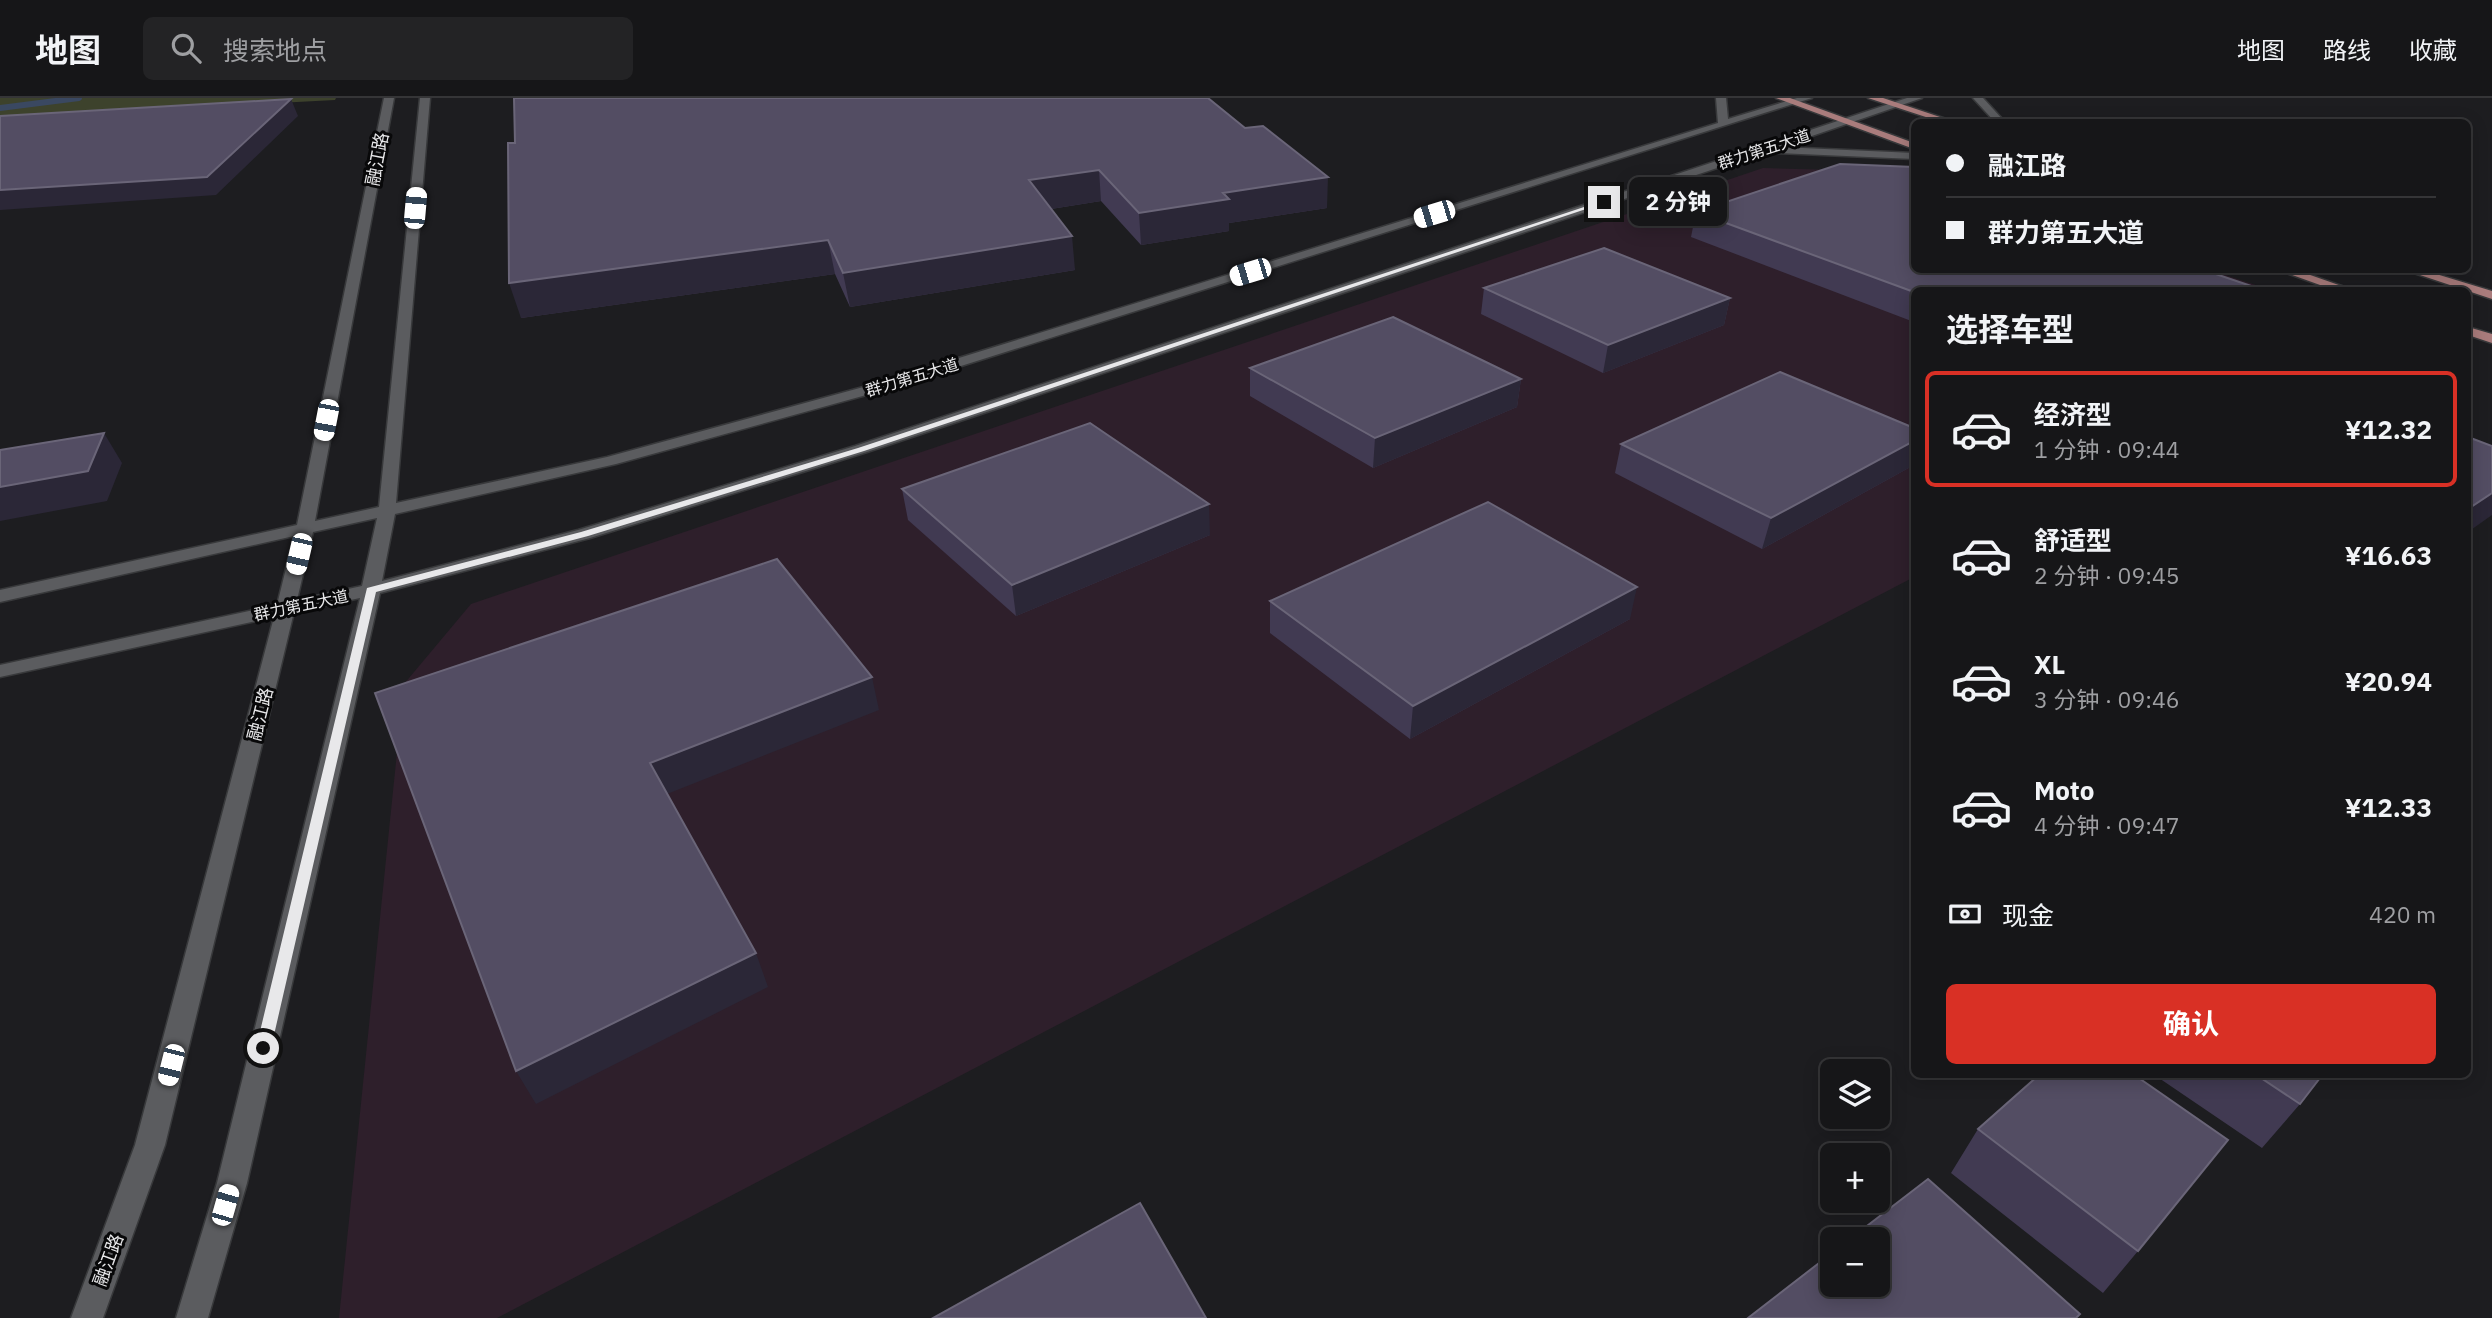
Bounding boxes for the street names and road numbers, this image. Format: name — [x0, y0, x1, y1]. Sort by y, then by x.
street label: 群力第五大道 — [1715, 125, 1813, 173]
street label: 融江路 — [361, 130, 393, 188]
street label: 群力第五大道 — [863, 353, 961, 401]
street label: 群力第五大道 — [252, 585, 350, 625]
street label: 融江路 — [242, 685, 278, 743]
street label: 融江路 — [88, 1231, 128, 1289]

